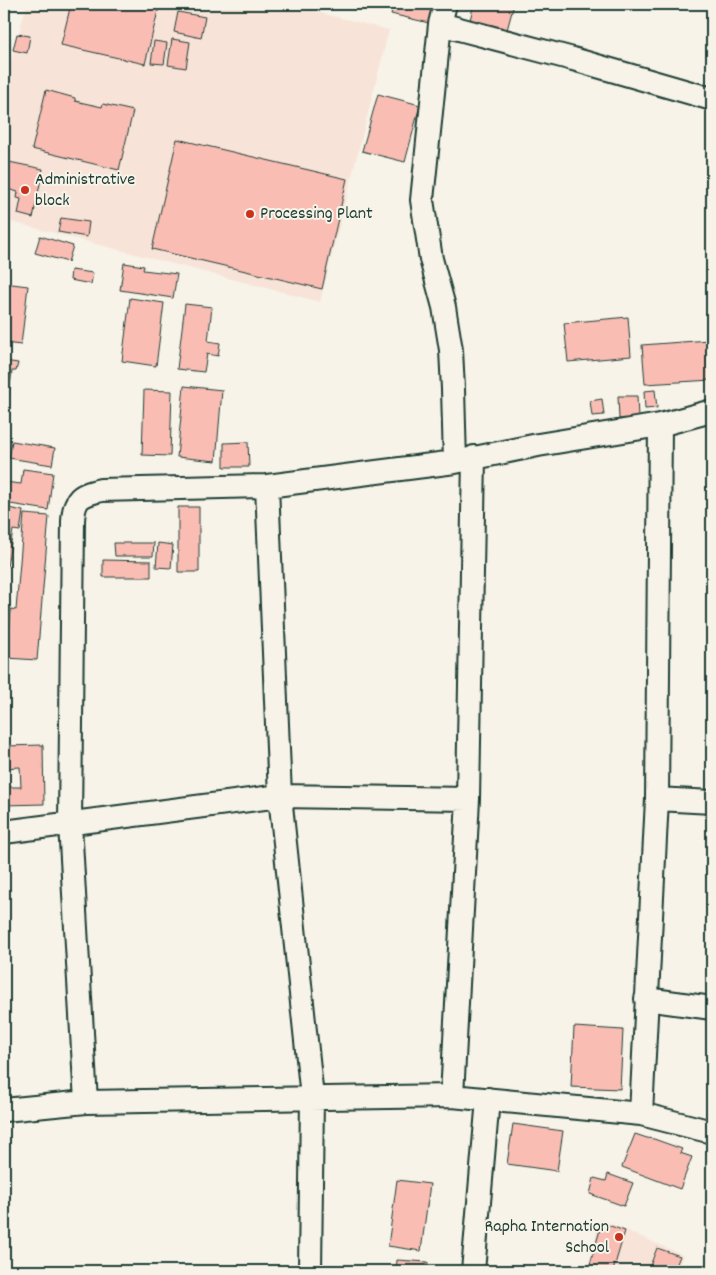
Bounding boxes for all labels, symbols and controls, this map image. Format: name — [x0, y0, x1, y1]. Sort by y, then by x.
place label: Administrative block — [35, 168, 135, 214]
marker: Administrative block — [19, 184, 31, 196]
place label: Processing Plant — [260, 202, 373, 227]
marker: Processing Plant — [244, 208, 256, 220]
place label: Rapha Internation School — [485, 1215, 610, 1261]
marker: Rapha Internation School — [613, 1231, 625, 1243]

